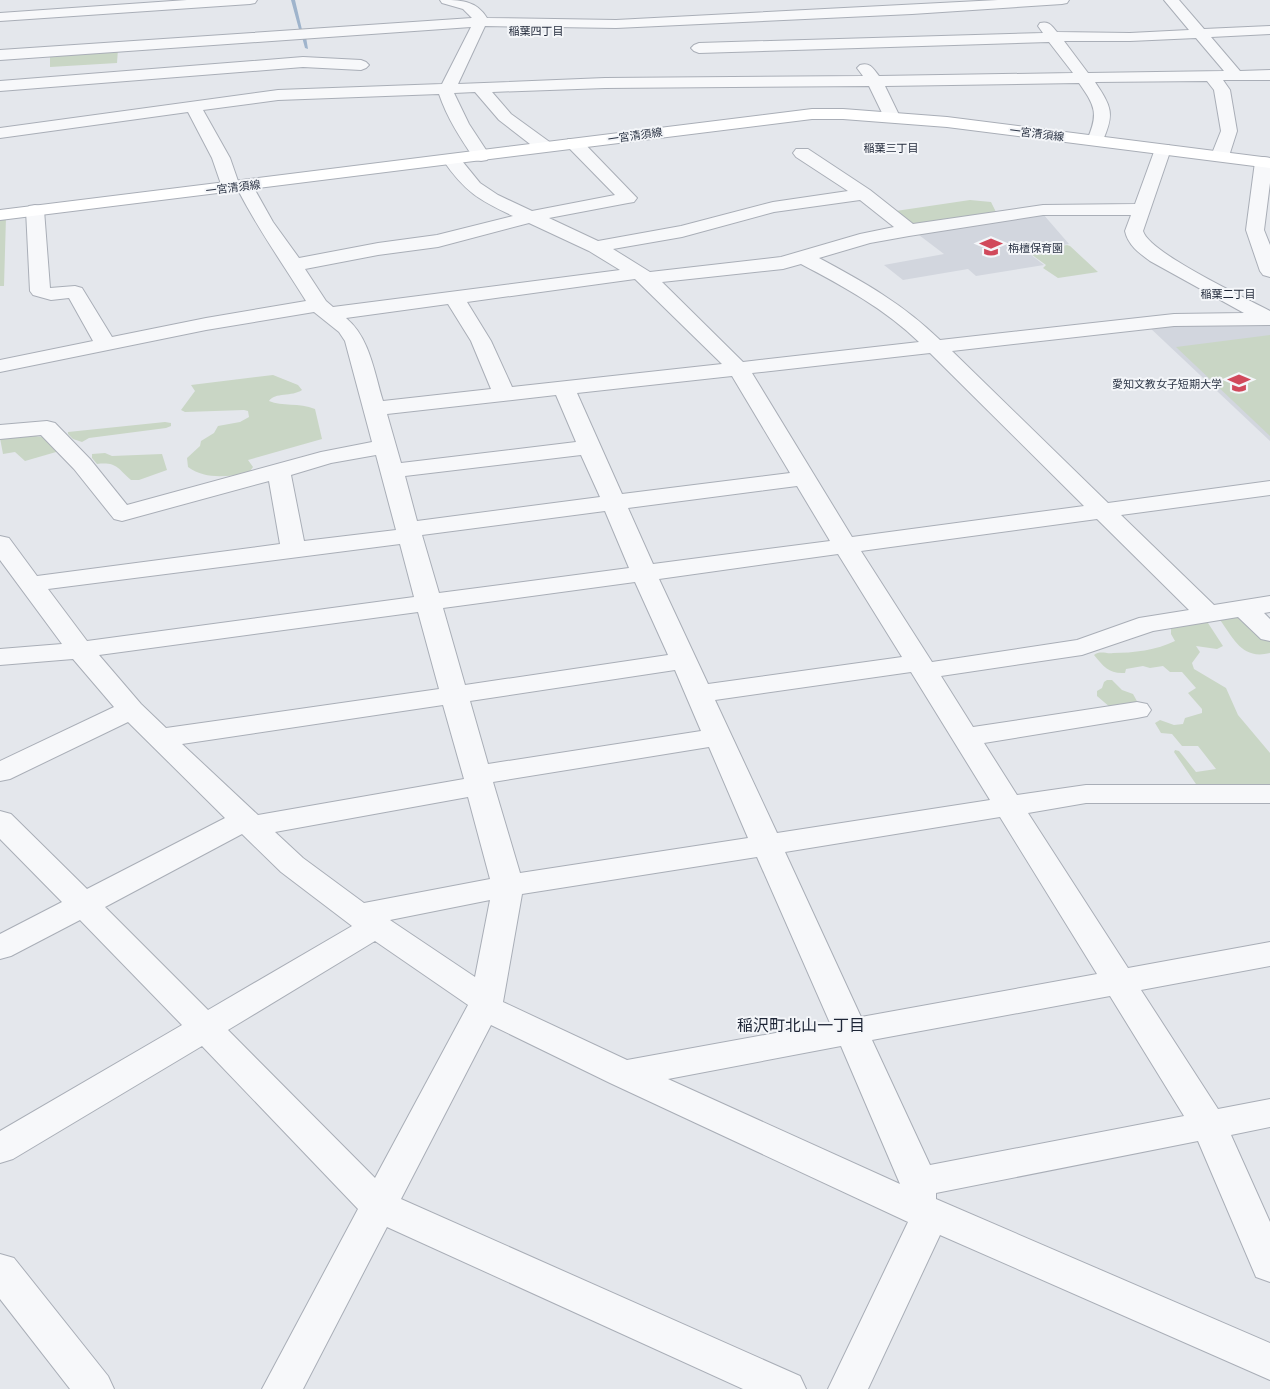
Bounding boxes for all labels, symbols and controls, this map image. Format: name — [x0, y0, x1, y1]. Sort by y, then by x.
district label: 稲葉四丁目 — [509, 24, 564, 37]
street label: 一宮清須線 — [1009, 123, 1065, 143]
street label: 一宮清須線 — [607, 125, 663, 145]
district label: 稲葉三丁目 — [864, 141, 919, 154]
street label: 一宮清須線 — [205, 177, 261, 197]
school or university icon: 栴檀保育園 — [978, 234, 1004, 260]
place label: 栴檀保育園 — [1008, 241, 1063, 254]
district label: 稲葉二丁目 — [1201, 287, 1256, 300]
school or university icon: 愛知文教女子短期大学 — [1226, 370, 1252, 396]
place label: 愛知文教女子短期大学 — [1112, 377, 1222, 390]
district label: 稲沢町北山一丁目 — [737, 1015, 865, 1034]

